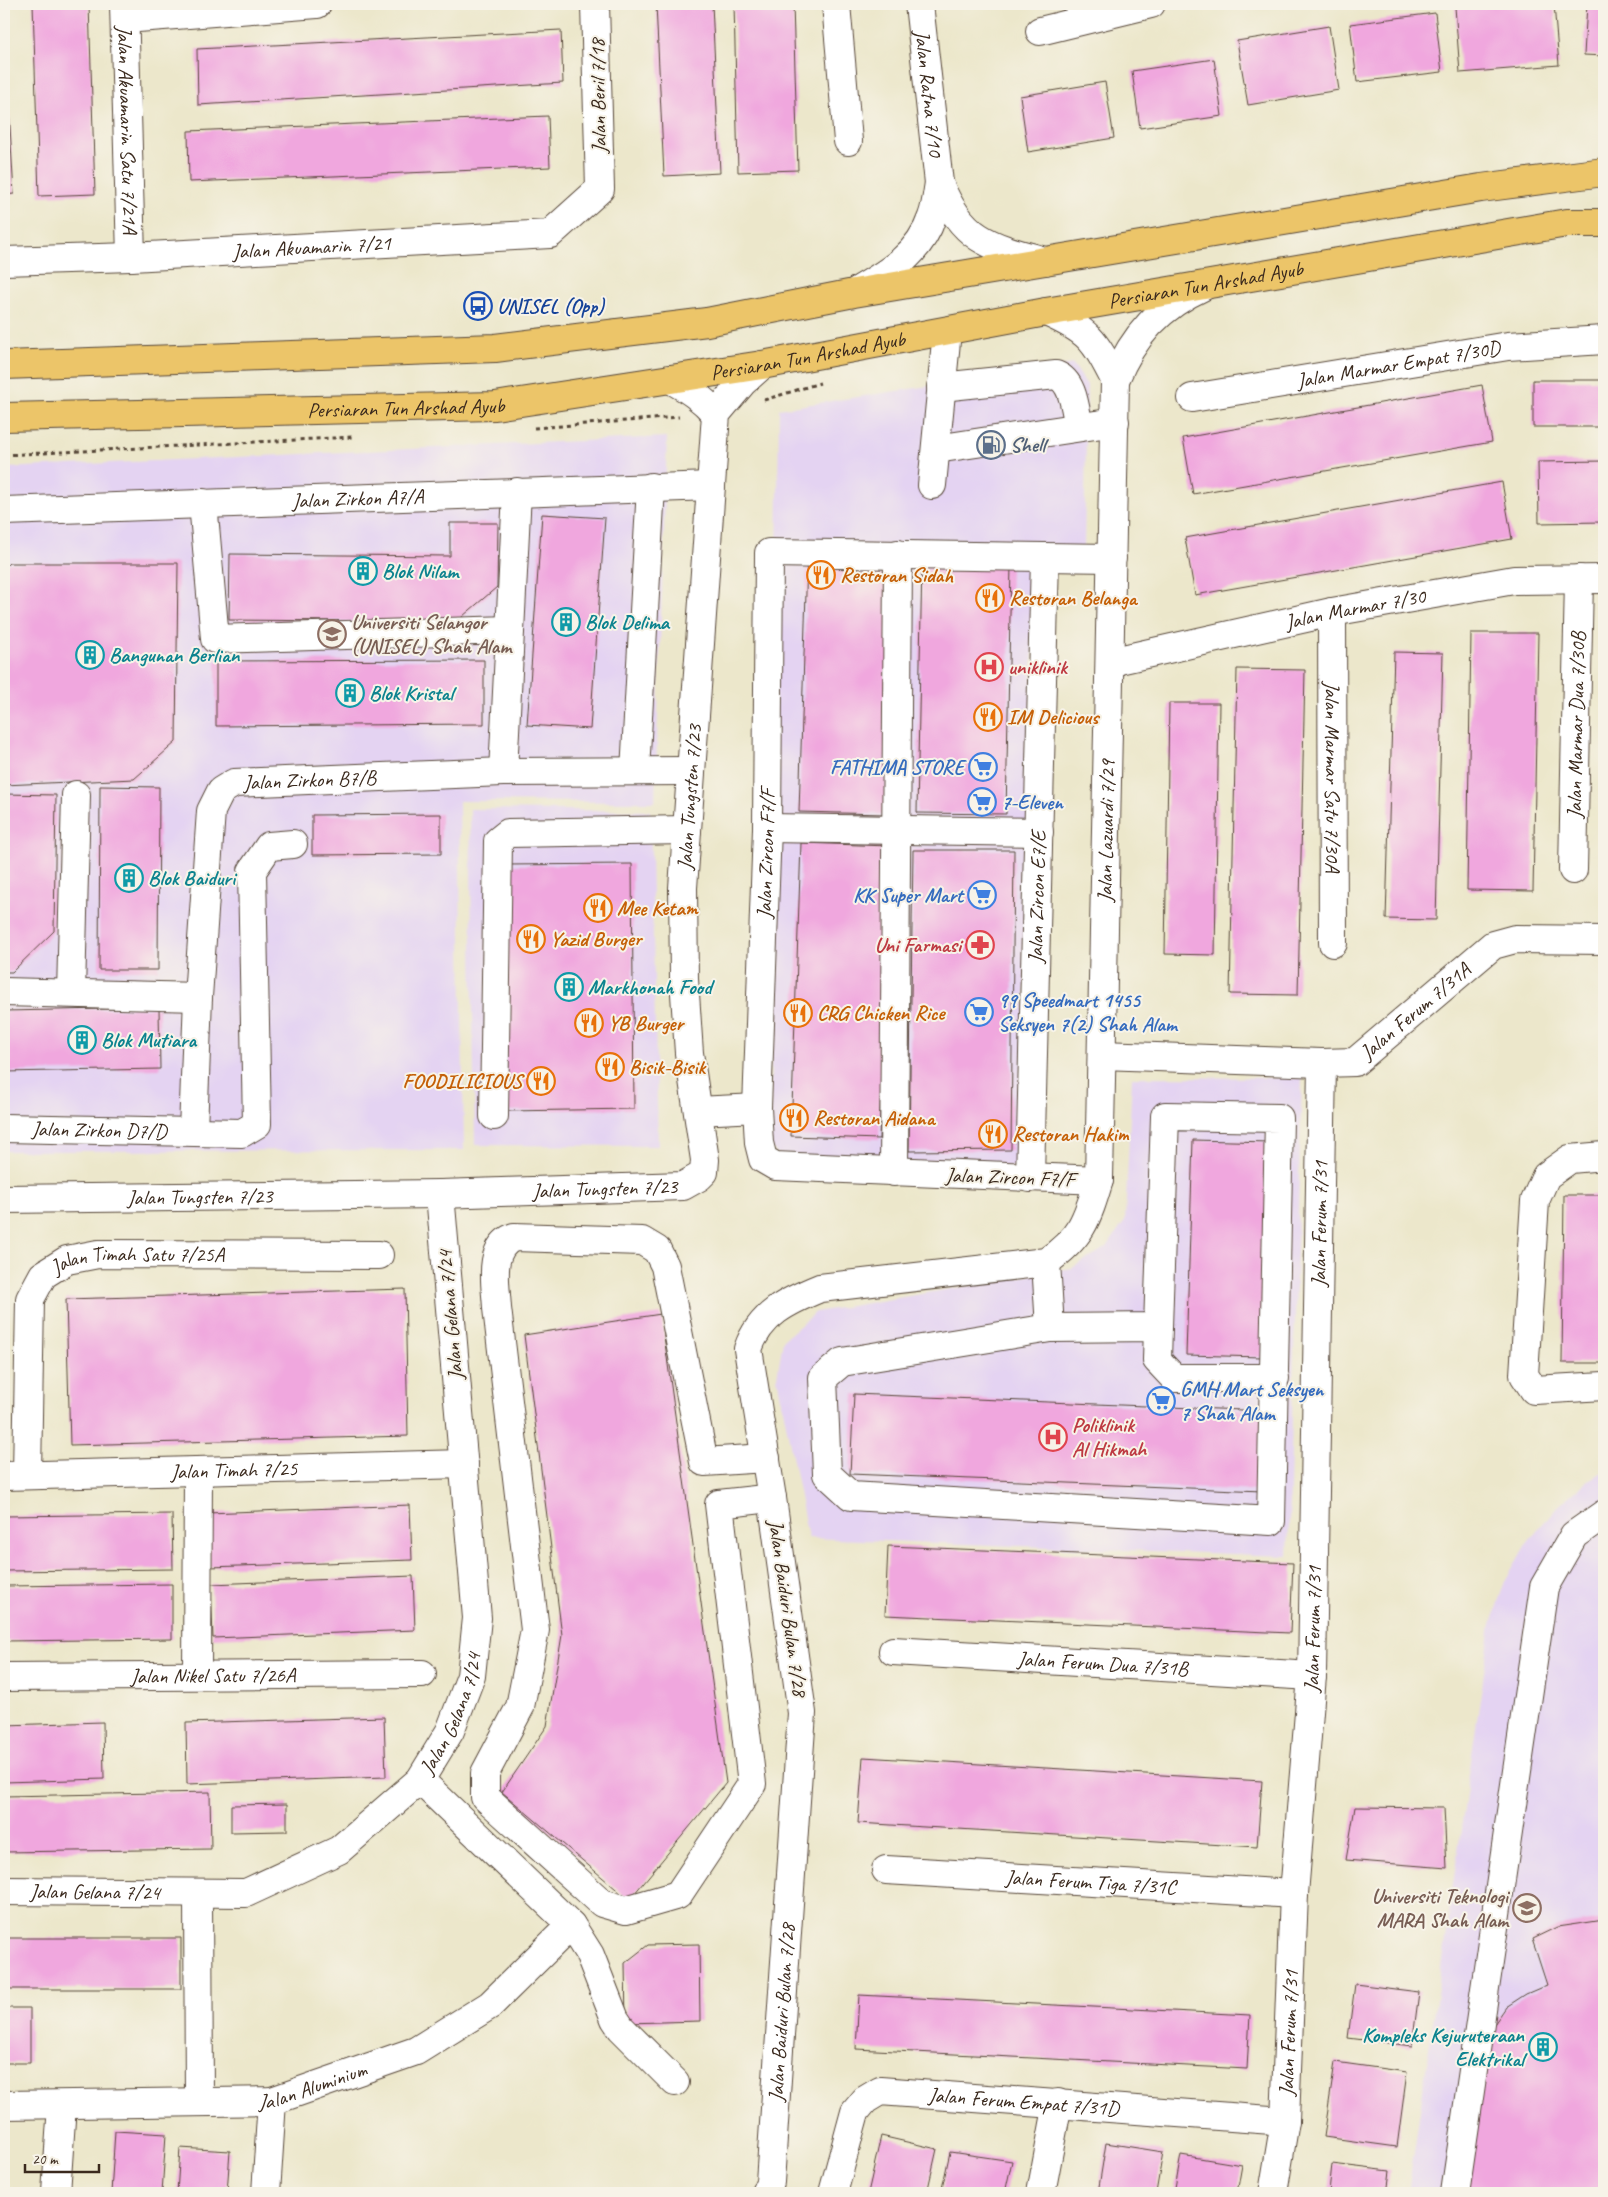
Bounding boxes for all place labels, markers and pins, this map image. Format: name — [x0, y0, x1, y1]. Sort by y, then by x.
bus stop icon: UNISEL (Opp) — [463, 291, 493, 321]
place label: UNISEL (Opp) — [497, 293, 606, 319]
fuel station icon: Shell — [976, 430, 1006, 460]
place label: Shell — [1010, 432, 1049, 458]
building icon: Blok Nilam — [348, 556, 378, 586]
place label: Blok Nilam — [382, 558, 460, 584]
restaurant icon: Restoran Sidah — [806, 560, 836, 590]
place label: Restoran Sidah — [840, 562, 954, 588]
restaurant icon: Restoran Belanga — [975, 583, 1005, 613]
place label: Restoran Belanga — [1009, 585, 1139, 611]
building icon: Blok Delima — [551, 607, 581, 637]
place label: Universiti Selangor (UNISEL) Shah Alam — [351, 609, 513, 659]
place label: Blok Delima — [585, 609, 671, 635]
school or university icon: Universiti Selangor (UNISEL) Shah Alam — [317, 619, 347, 649]
building icon: Bangunan Berlian — [75, 640, 105, 670]
place label: Bangunan Berlian — [109, 642, 241, 668]
hospital icon: uniklinik — [974, 652, 1004, 682]
place label: uniklinik — [1008, 654, 1069, 680]
building icon: Blok Kristal — [335, 678, 365, 708]
place label: Blok Kristal — [369, 680, 457, 706]
restaurant icon: IM Delicious — [973, 702, 1003, 732]
place label: IM Delicious — [1007, 704, 1101, 730]
supermarket icon: FATHIMA STORE — [968, 752, 998, 782]
place label: FATHIMA STORE — [830, 754, 967, 780]
supermarket icon: 7-Eleven — [967, 787, 997, 817]
place label: 7-Eleven — [1001, 789, 1064, 815]
building icon: Blok Baiduri — [114, 863, 144, 893]
place label: Blok Baiduri — [148, 865, 238, 891]
supermarket icon: KK Super Mart — [967, 880, 997, 910]
place label: KK Super Mart — [853, 882, 965, 908]
restaurant icon: Mee Ketam — [583, 893, 613, 923]
place label: Mee Ketam — [617, 895, 699, 921]
restaurant icon: Yazid Burger — [516, 924, 546, 954]
place label: Yazid Burger — [550, 926, 644, 952]
pharmacy icon: Uni Farmasi — [965, 930, 995, 960]
place label: Uni Farmasi — [875, 932, 964, 958]
building icon: Markhonah Food — [554, 972, 584, 1002]
place label: Markhonah Food — [588, 974, 715, 1000]
place label: 99 Speedmart 1455 Seksyen 7(2) Shah Alam — [998, 987, 1179, 1037]
supermarket icon: 99 Speedmart 1455 Seksyen 7(2) Shah Alam — [964, 997, 994, 1027]
restaurant icon: CRG Chicken Rice — [783, 998, 813, 1028]
place label: CRG Chicken Rice — [817, 1000, 946, 1026]
restaurant icon: YB Burger — [574, 1008, 604, 1038]
place label: YB Burger — [608, 1010, 686, 1036]
building icon: Blok Mutiara — [67, 1025, 97, 1055]
place label: Blok Mutiara — [101, 1027, 198, 1053]
restaurant icon: Bisik-Bisik — [595, 1052, 625, 1082]
place label: Bisik-Bisik — [629, 1054, 707, 1080]
restaurant icon: FOODILICIOUS — [526, 1066, 556, 1096]
place label: FOODILICIOUS — [403, 1068, 526, 1094]
restaurant icon: Restoran Aidana — [779, 1103, 809, 1133]
place label: Restoran Aidana — [813, 1105, 937, 1131]
restaurant icon: Restoran Hakim — [978, 1119, 1008, 1149]
place label: Restoran Hakim — [1012, 1121, 1130, 1147]
place label: GMH Mart Seksyen 7 Shah Alam — [1180, 1376, 1325, 1426]
supermarket icon: GMH Mart Seksyen 7 Shah Alam — [1146, 1386, 1176, 1416]
place label: Poliklinik Al Hikmah — [1072, 1412, 1147, 1462]
hospital icon: Poliklinik Al Hikmah — [1038, 1422, 1068, 1452]
place label: Universiti Teknologi MARA Shah Alam — [1371, 1883, 1511, 1933]
school or university icon: Universiti Teknologi MARA Shah Alam — [1512, 1893, 1542, 1923]
place label: Kompleks Kejuruteraan Elektrikal — [1362, 2022, 1528, 2072]
building icon: Kompleks Kejuruteraan Elektrikal — [1528, 2032, 1558, 2062]

